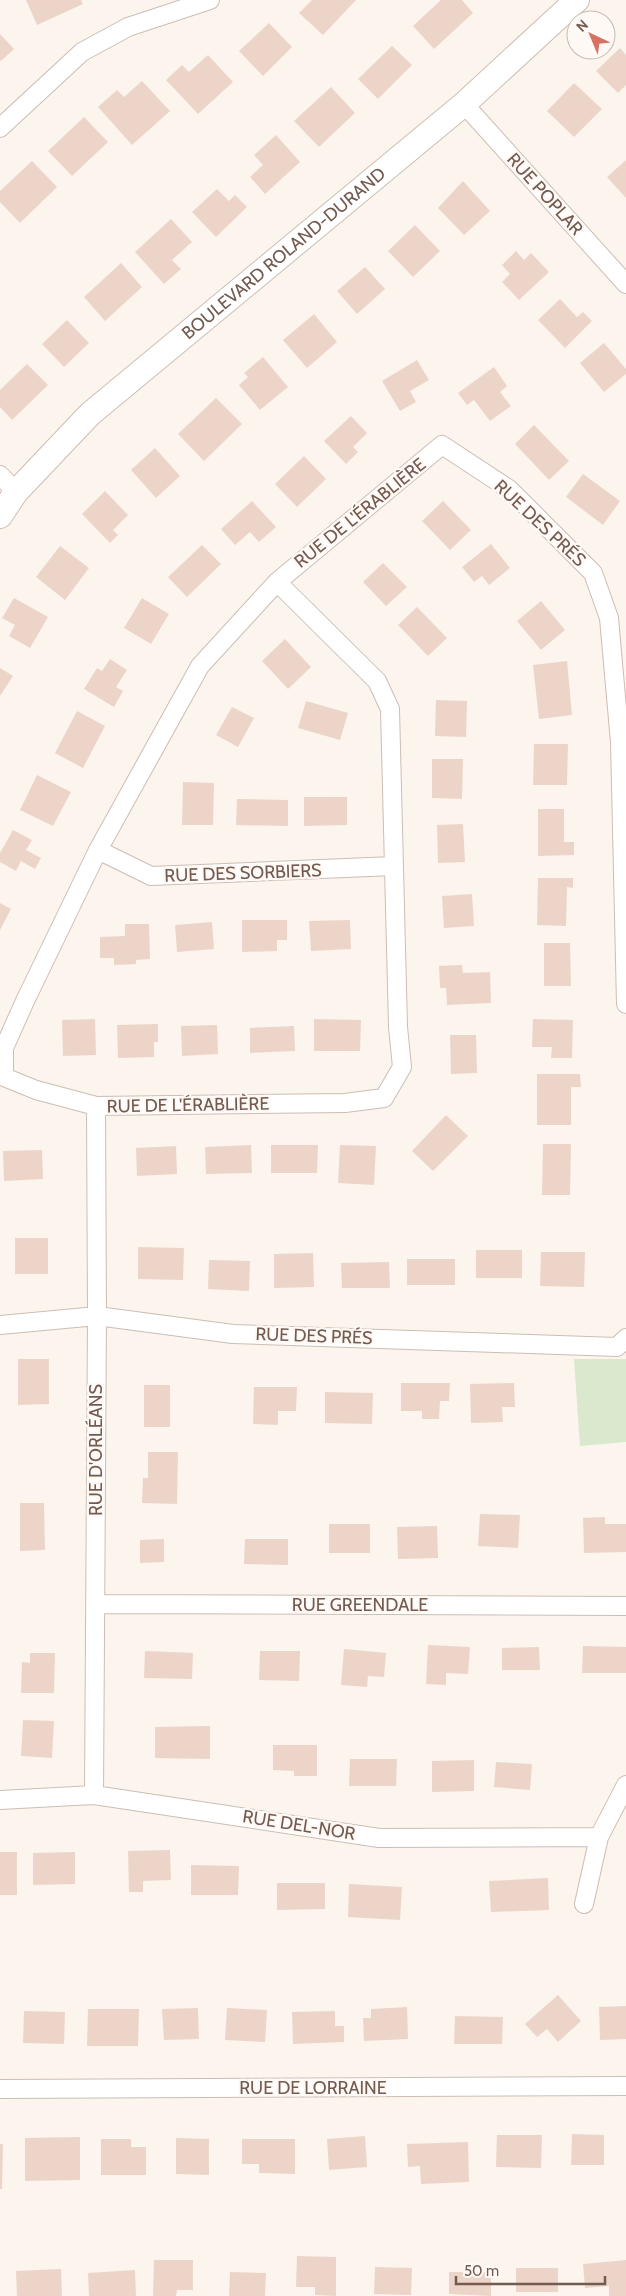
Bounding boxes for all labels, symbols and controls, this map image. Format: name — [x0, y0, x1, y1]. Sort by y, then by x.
north arrow — [566, 10, 616, 60]
text: N — [572, 16, 592, 36]
street label: RUE POPLAR — [502, 148, 588, 240]
street label: BOULEVARD ROLAND-DURAND — [177, 163, 390, 344]
street label: RUE DE L'ÉRABLIÈRE — [290, 453, 430, 573]
street label: RUE DES PRÉS — [490, 475, 590, 571]
street label: RUE DES SORBIERS — [164, 859, 322, 887]
street label: RUE DE L'ÉRABLIÈRE — [107, 1093, 269, 1117]
street label: RUE DES PRÉS — [255, 1323, 373, 1349]
street label: RUE D'ORLÉANS — [85, 1384, 107, 1516]
street label: RUE GREENDALE — [292, 1594, 428, 1616]
street label: RUE DEL-NOR — [241, 1805, 357, 1845]
street label: RUE DE LORRAINE — [239, 2077, 387, 2099]
scale bar — [456, 2254, 605, 2286]
text: 50 m — [464, 2262, 499, 2280]

